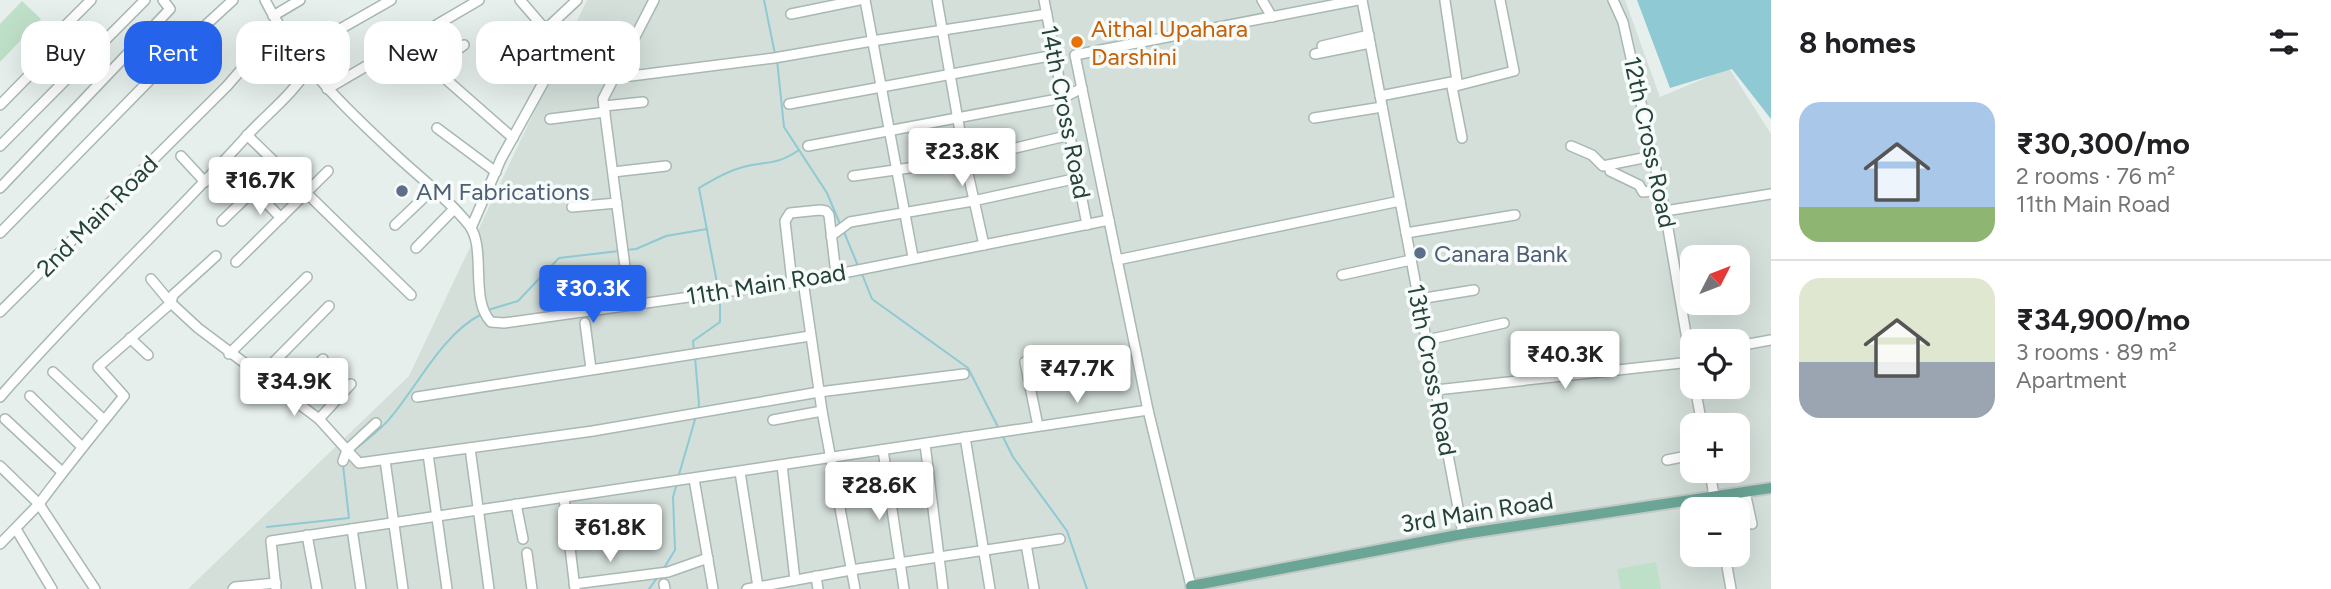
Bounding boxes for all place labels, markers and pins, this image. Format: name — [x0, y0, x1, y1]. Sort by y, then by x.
place label: Aithal Upahara Darshini — [1091, 14, 1248, 71]
marker: Aithal Upahara Darshini — [1069, 34, 1085, 50]
pin: ₹23.8K — [905, 128, 1019, 188]
pin: ₹16.7K — [203, 158, 317, 217]
place label: AM Fabrications — [416, 177, 590, 206]
marker: AM Fabrications — [394, 183, 410, 199]
place label: Canara Bank — [1434, 239, 1568, 268]
marker: Canara Bank — [1412, 245, 1428, 261]
pin: ₹30.3K — [536, 266, 650, 325]
pin: ₹40.3K — [1508, 332, 1622, 391]
pin: ₹47.7K — [1020, 346, 1134, 405]
pin: ₹34.9K — [237, 358, 351, 418]
pin: ₹28.6K — [822, 462, 936, 522]
pin: ₹61.8K — [553, 504, 667, 564]

